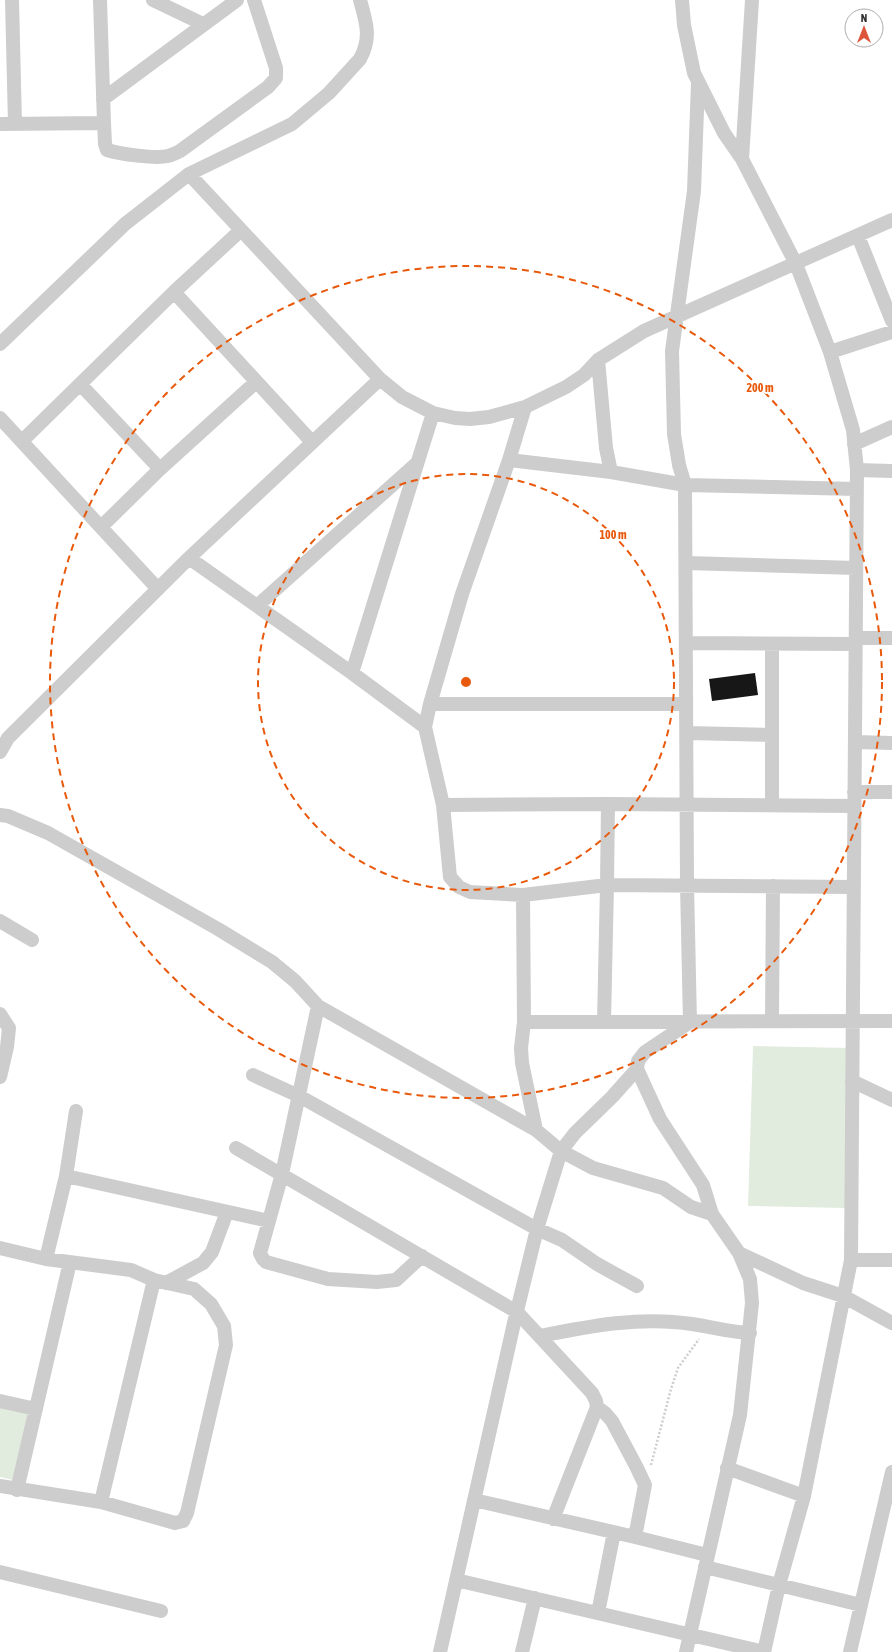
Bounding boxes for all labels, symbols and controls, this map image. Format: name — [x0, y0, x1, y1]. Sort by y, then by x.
north arrow — [844, 8, 884, 48]
text: N — [861, 12, 867, 24]
text: 200 m — [746, 381, 774, 395]
text: 100 m — [599, 528, 627, 542]
centre of rings — [459, 675, 473, 689]

